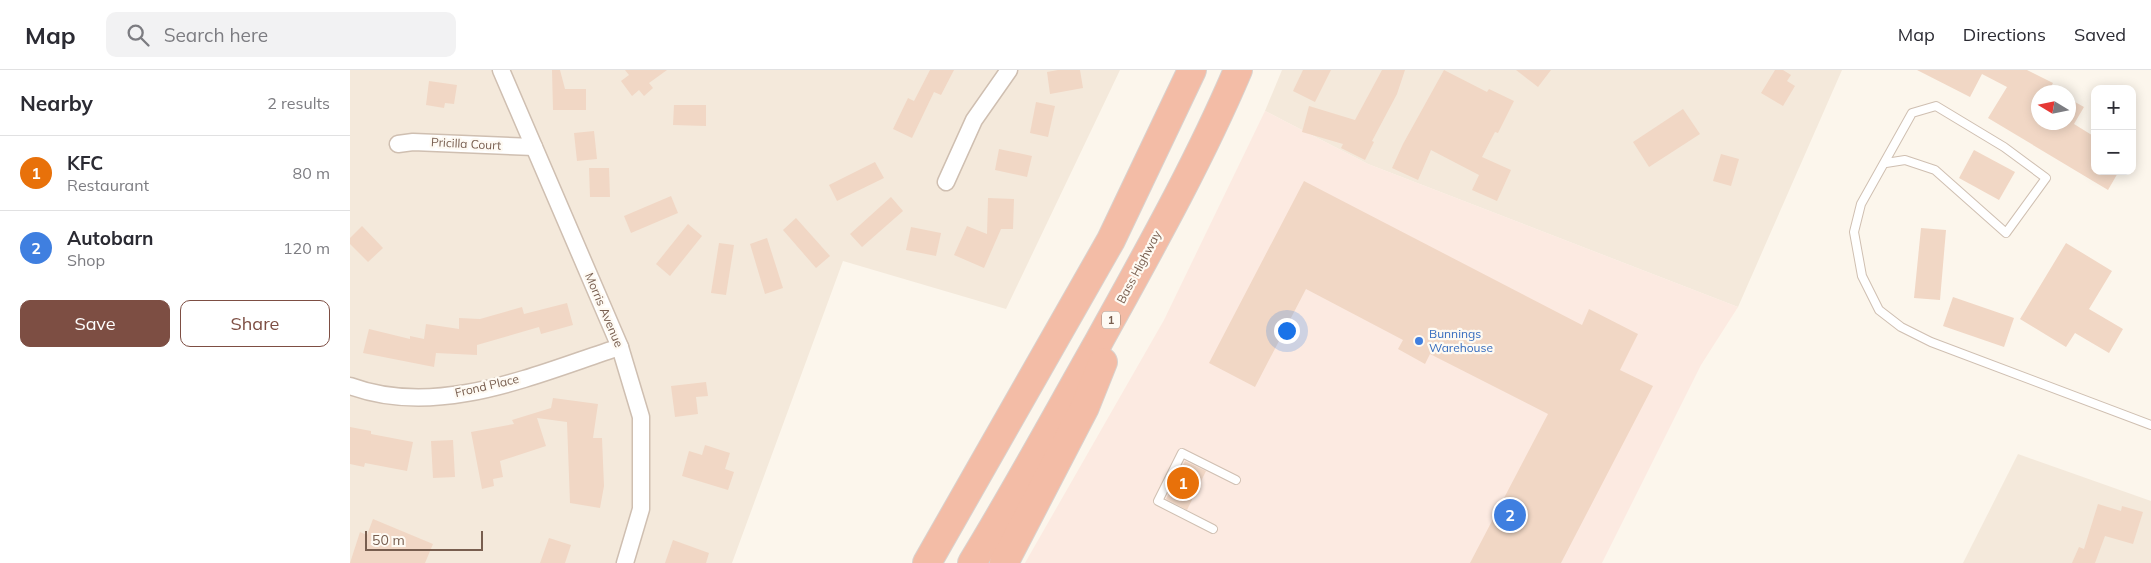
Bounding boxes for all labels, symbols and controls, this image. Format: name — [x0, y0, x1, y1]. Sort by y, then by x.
search box — [106, 12, 456, 57]
text: Map — [25, 20, 76, 50]
icon: search — [124, 21, 152, 49]
text: Search here — [164, 23, 268, 47]
text: Map — [1898, 23, 1935, 46]
text: Directions — [1963, 23, 2046, 46]
text: Saved — [2074, 23, 2126, 46]
north arrow — [2031, 85, 2076, 130]
map controls — [2091, 85, 2136, 175]
button: + — [2091, 85, 2136, 130]
text: Nearby — [20, 90, 93, 116]
text: 2 results — [267, 93, 330, 113]
button: − — [2091, 130, 2136, 175]
street label: Pricilla Court — [431, 134, 501, 153]
text: KFC — [67, 151, 103, 175]
text: 1 — [31, 163, 41, 183]
text: 80 m — [293, 163, 330, 183]
text: Restaurant — [67, 175, 149, 195]
text: Autobarn — [67, 226, 153, 250]
street label: Bass Highway — [1113, 227, 1164, 306]
text: 2 — [31, 238, 41, 258]
text: 120 m — [283, 238, 330, 258]
text: Shop — [67, 250, 105, 270]
street label: Morris Avenue — [582, 270, 627, 349]
button: Save — [20, 300, 170, 347]
button: Share — [180, 300, 330, 347]
road number: 1 — [1102, 312, 1120, 328]
your location — [1274, 318, 1300, 344]
place label: Bunnings Warehouse — [1429, 326, 1493, 355]
marker: Bunnings Warehouse — [1413, 335, 1425, 347]
street label: Frond Place — [453, 371, 520, 400]
pin: 1 — [1167, 464, 1199, 502]
pin: 2 — [1494, 496, 1526, 534]
scale bar — [365, 528, 482, 551]
text: 50 m — [372, 531, 405, 549]

